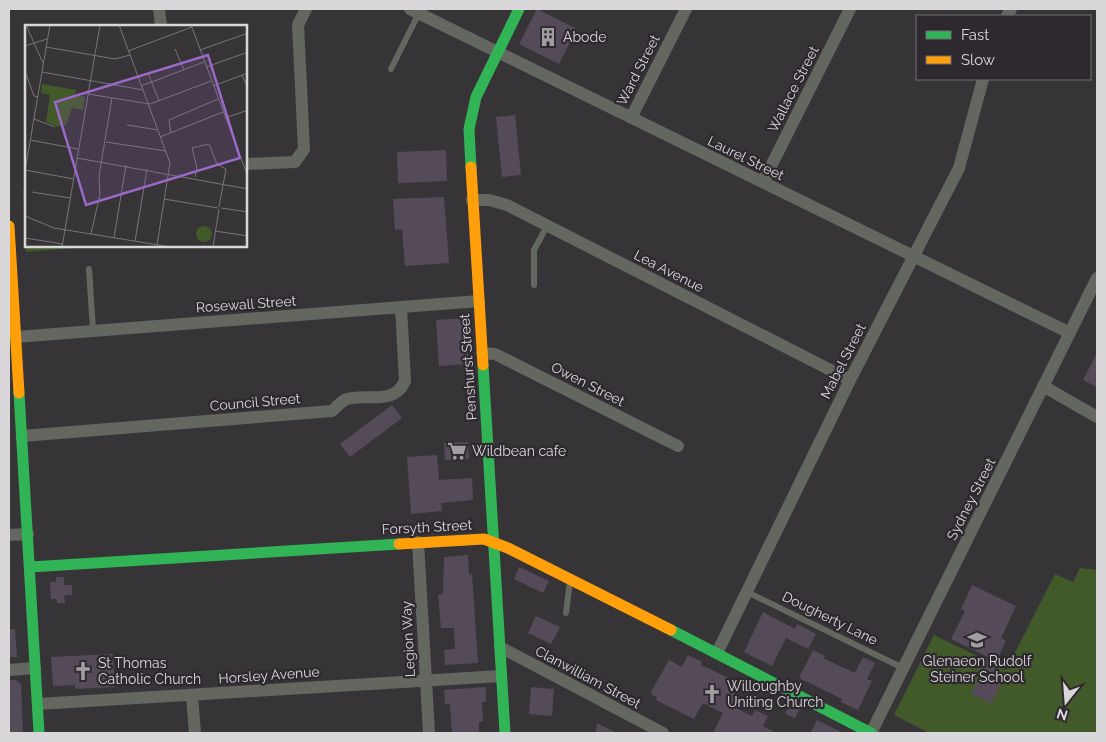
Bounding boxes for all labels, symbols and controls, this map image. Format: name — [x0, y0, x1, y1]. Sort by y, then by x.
legend — [916, 15, 1091, 80]
inset map — [25, 25, 248, 248]
building icon: Abode — [537, 26, 559, 48]
text: Fast — [961, 26, 989, 44]
place label: Abode — [563, 29, 606, 45]
street label: Ward Street — [613, 32, 663, 108]
street label: Wallace Street — [764, 43, 822, 135]
text: Slow — [961, 51, 995, 69]
street label: Laurel Street — [705, 133, 787, 183]
street label: Lea Avenue — [631, 247, 707, 295]
street label: Rosewall Street — [195, 292, 297, 315]
street label: Penshurst Street — [456, 313, 480, 421]
street label: Mabel Street — [817, 320, 869, 401]
street label: Owen Street — [549, 359, 628, 410]
street label: Council Street — [209, 390, 301, 414]
supermarket icon: Wildbean cafe — [446, 440, 468, 462]
place label: Wildbean cafe — [472, 443, 566, 459]
street label: Sydney Street — [943, 455, 999, 543]
street label: Forsyth Street — [381, 517, 473, 537]
street label: Dougherty Lane — [780, 588, 880, 648]
street label: Legion Way — [398, 600, 418, 678]
school or university icon: Glenaeon Rudolf Steiner School — [966, 629, 988, 651]
street label: Clanwilliam Street — [533, 642, 644, 712]
place label: Glenaeon Rudolf Steiner School — [923, 653, 1033, 685]
place label: St Thomas Catholic Church — [98, 655, 201, 687]
church icon: St Thomas Catholic Church — [72, 660, 94, 682]
street label: Horsley Avenue — [218, 663, 320, 687]
north arrow — [1041, 677, 1091, 727]
place label: Willoughby Uniting Church — [727, 678, 823, 710]
church icon: Willoughby Uniting Church — [701, 683, 723, 705]
text: N — [1055, 705, 1070, 724]

